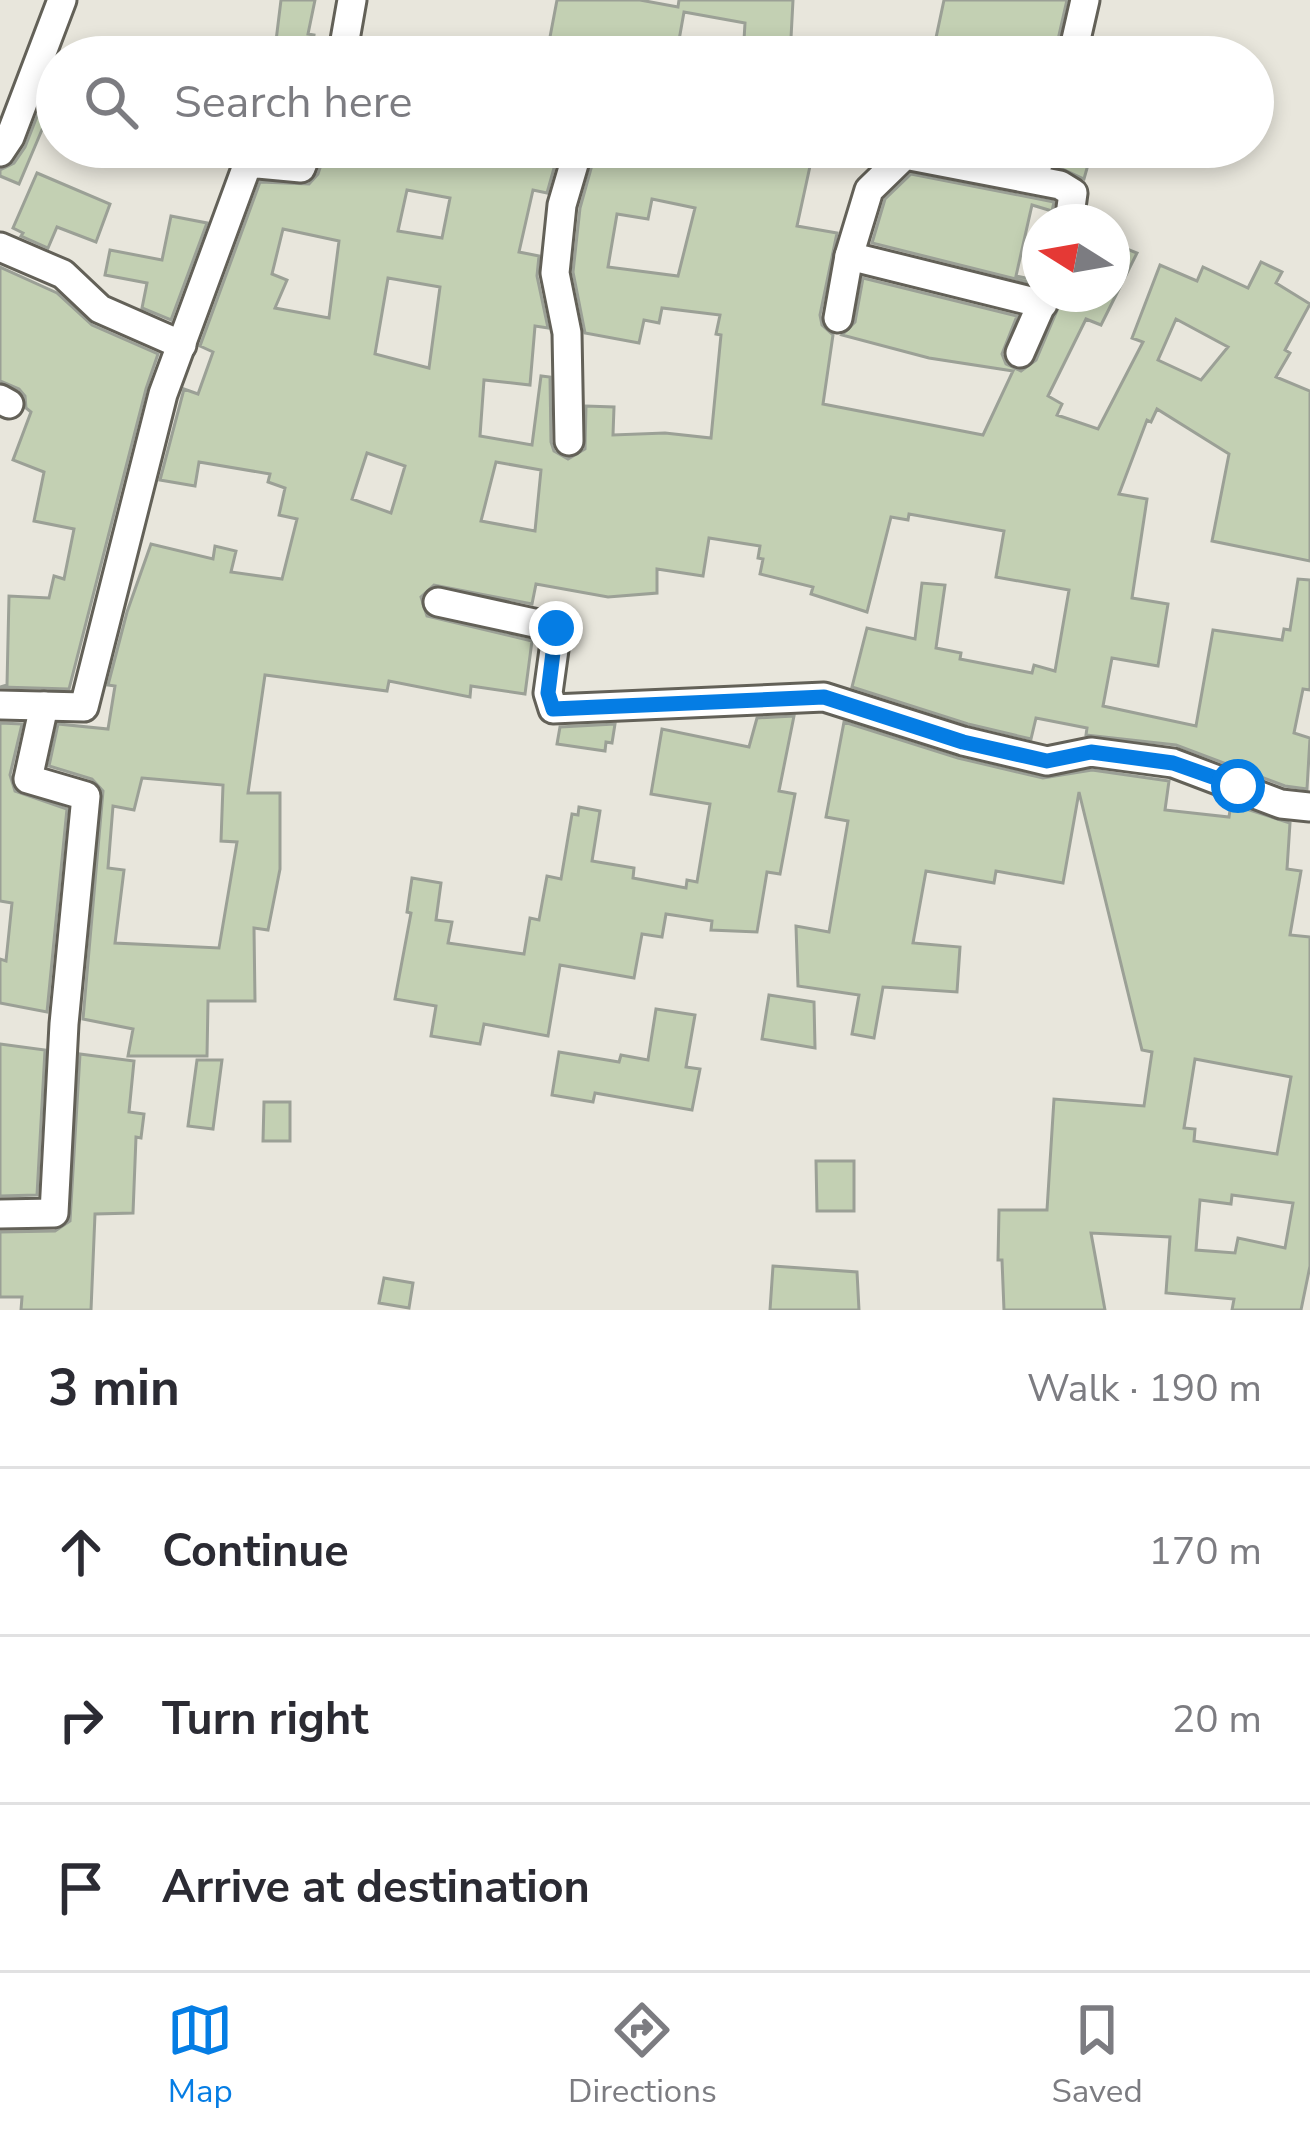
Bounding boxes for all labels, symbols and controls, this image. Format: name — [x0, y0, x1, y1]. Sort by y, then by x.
search box — [36, 36, 1274, 168]
icon: search — [78, 69, 144, 135]
text: Search here — [174, 72, 413, 133]
north arrow — [1022, 204, 1130, 312]
route end — [529, 601, 583, 655]
route start — [1211, 759, 1265, 813]
text: 3 min — [48, 1353, 180, 1423]
text: Walk · 190 m — [1027, 1362, 1262, 1415]
icon: ahead — [48, 1519, 114, 1585]
text: Continue — [162, 1521, 349, 1582]
text: 170 m — [1148, 1525, 1262, 1578]
icon: right — [48, 1687, 114, 1753]
text: Turn right — [162, 1689, 369, 1750]
text: 20 m — [1172, 1693, 1262, 1746]
icon: arrive — [48, 1855, 114, 1921]
text: Arrive at destination — [162, 1857, 590, 1918]
tab: Map — [167, 1997, 233, 2114]
tab: Directions — [568, 1997, 717, 2114]
tab: Saved — [1051, 1997, 1143, 2114]

